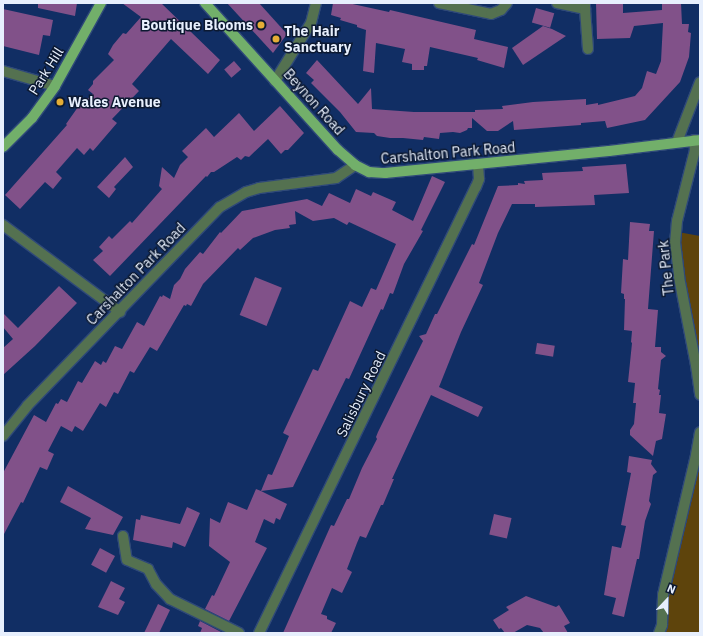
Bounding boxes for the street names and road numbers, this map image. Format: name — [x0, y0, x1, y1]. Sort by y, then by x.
street label: Park Hill — [25, 44, 67, 98]
street label: Beynon Road — [280, 66, 348, 138]
street label: Carshalton Park Road — [380, 139, 516, 167]
street label: Carshalton Park Road — [83, 220, 189, 328]
street label: The Park — [655, 240, 677, 296]
street label: Salisbury Road — [333, 348, 389, 440]

